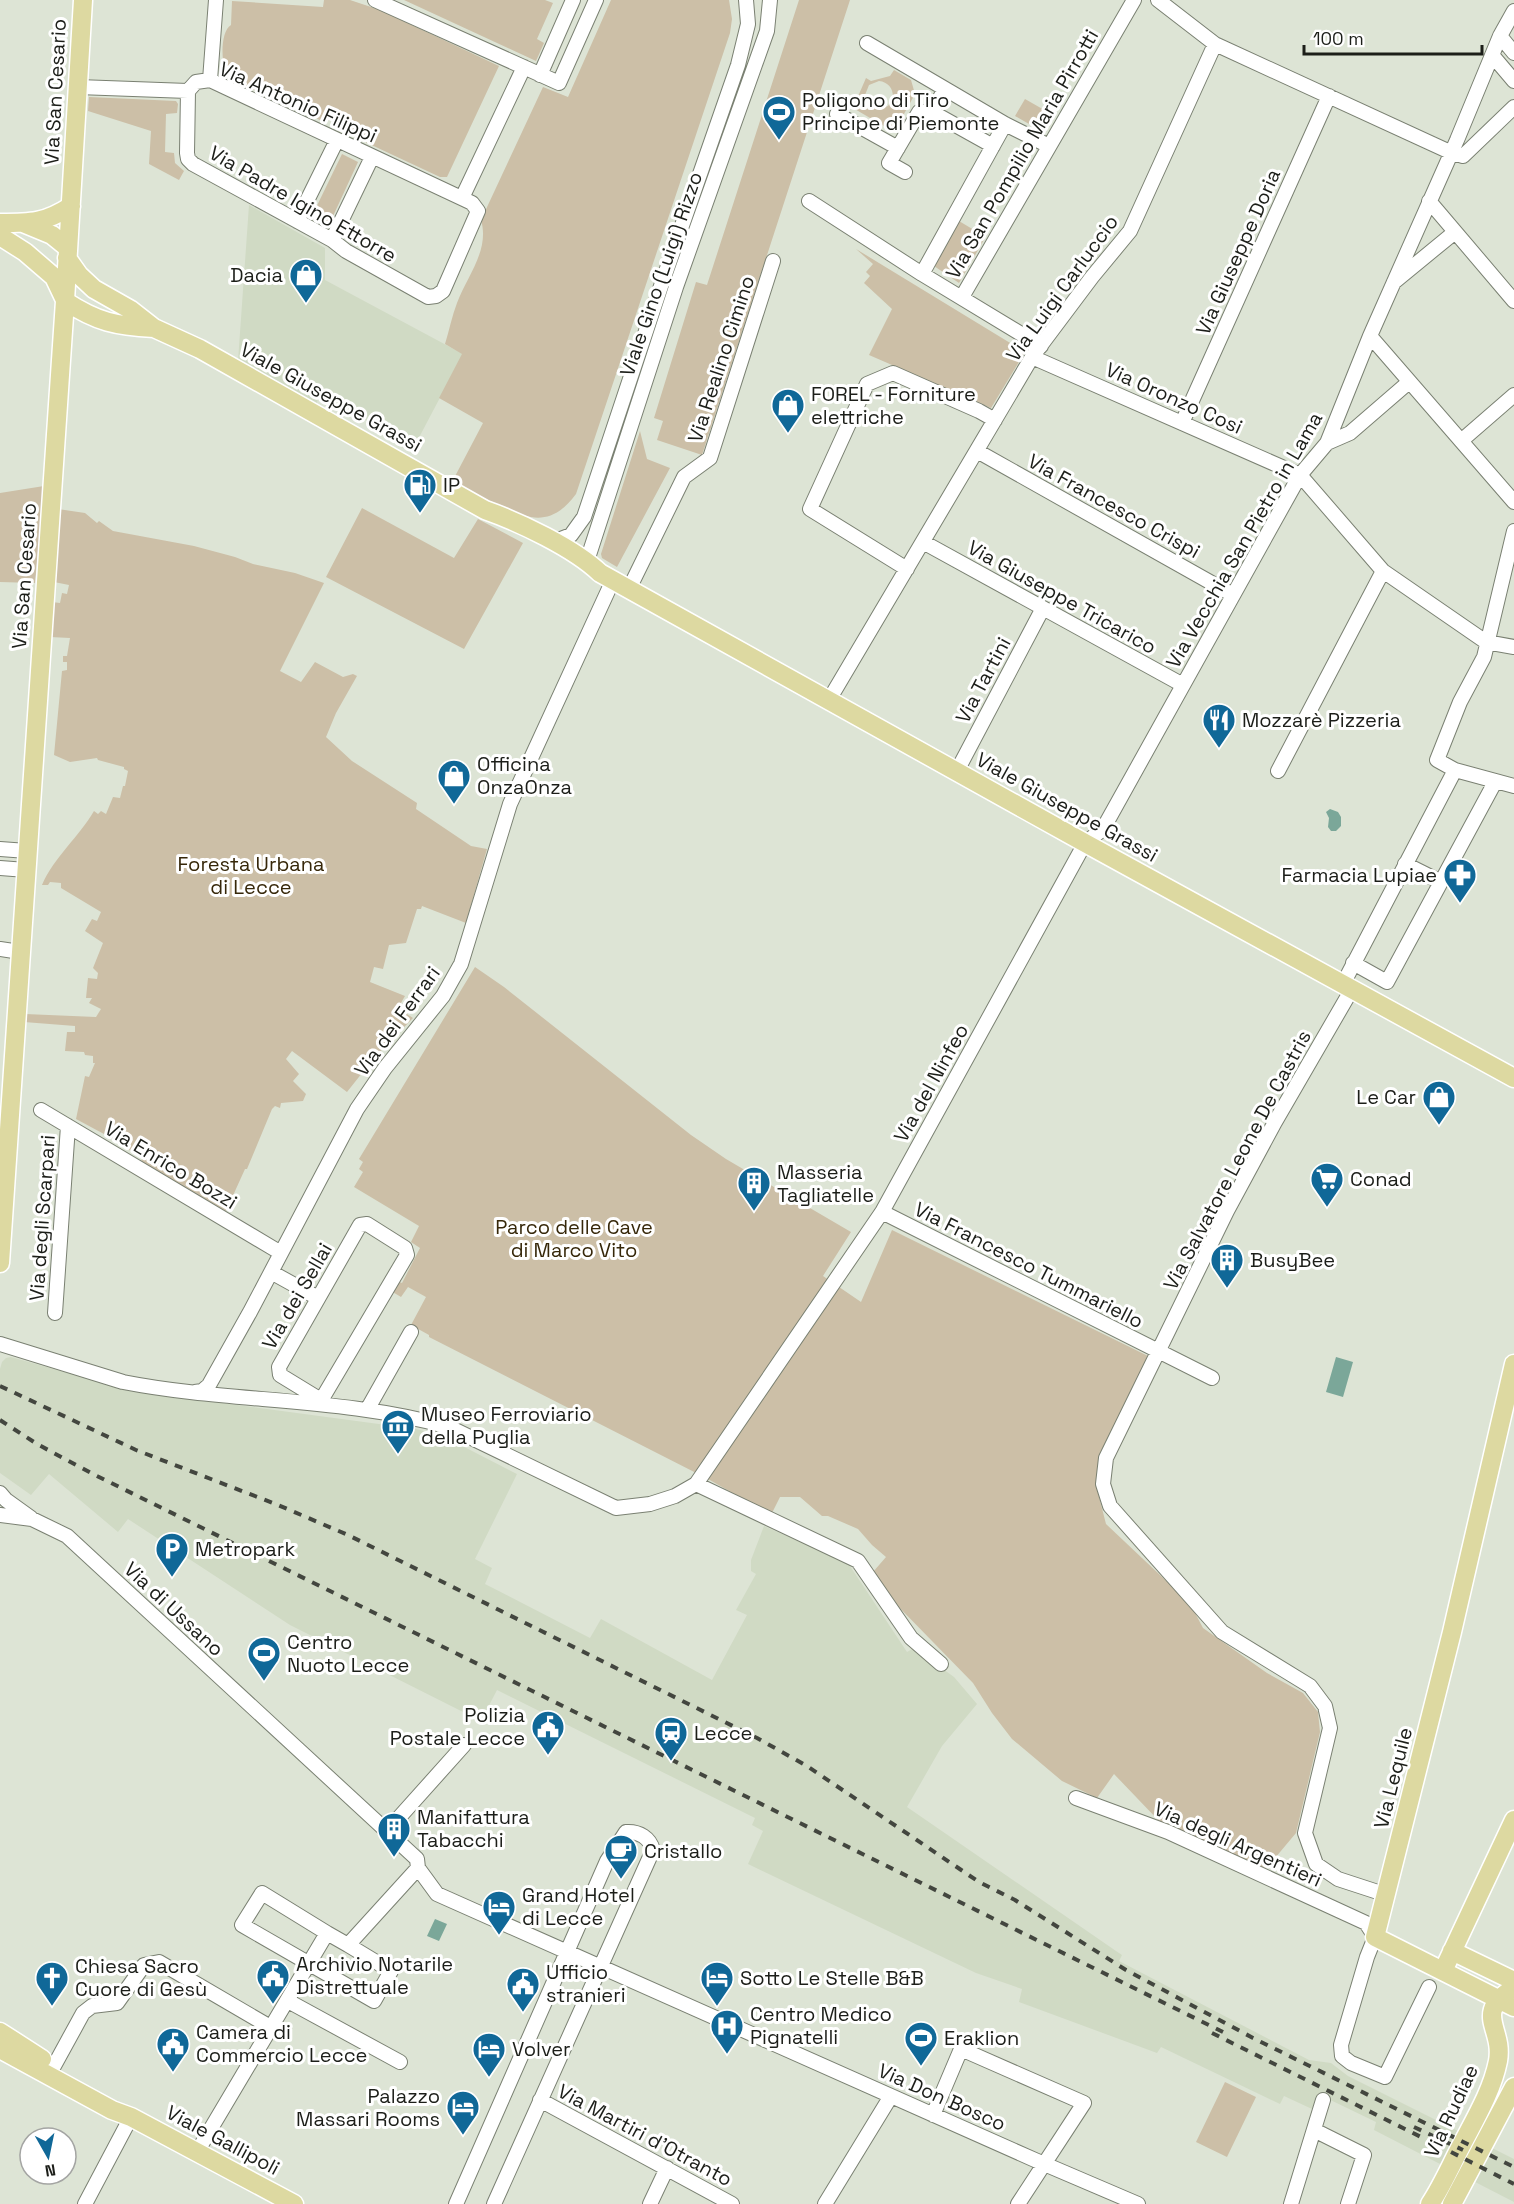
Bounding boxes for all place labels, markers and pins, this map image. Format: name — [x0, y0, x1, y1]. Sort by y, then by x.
place label: Poligono di Tiro Principe di Piemonte — [802, 87, 999, 136]
sports icon: Poligono di Tiro Principe di Piemonte — [761, 94, 797, 141]
shop icon: Dacia — [288, 257, 324, 304]
place label: Dacia — [230, 262, 283, 288]
place label: FOREL - Forniture elettriche — [811, 381, 976, 430]
shop icon: FOREL - Forniture elettriche — [770, 387, 806, 434]
fuel station icon: IP — [402, 467, 438, 514]
place label: IP — [443, 472, 460, 498]
restaurant icon: Mozzarè Pizzeria — [1201, 702, 1237, 749]
place label: Mozzarè Pizzeria — [1242, 707, 1401, 733]
place label: Officina OnzaOnza — [477, 751, 572, 800]
shop icon: Officina OnzaOnza — [436, 758, 472, 805]
pharmacy icon: Farmacia Lupiae — [1442, 857, 1478, 904]
place label: Farmacia Lupiae — [1281, 862, 1437, 888]
shop icon: Le Car — [1421, 1079, 1457, 1126]
place label: Le Car — [1356, 1084, 1416, 1110]
place label: Masseria Tagliatelle — [777, 1159, 874, 1208]
supermarket icon: Conad — [1309, 1161, 1345, 1208]
building icon: Masseria Tagliatelle — [736, 1165, 772, 1212]
place label: Conad — [1350, 1166, 1412, 1192]
building icon: BusyBee — [1209, 1242, 1245, 1289]
place label: BusyBee — [1250, 1247, 1335, 1273]
place label: Museo Ferroviario della Puglia — [421, 1401, 592, 1450]
museum icon: Museo Ferroviario della Puglia — [380, 1408, 416, 1455]
parking icon: Metropark — [154, 1531, 190, 1578]
place label: Metropark — [195, 1536, 295, 1562]
place label: Centro Nuoto Lecce — [287, 1629, 409, 1678]
sports icon: Centro Nuoto Lecce — [246, 1635, 282, 1682]
place label: Polizia Postale Lecce — [390, 1702, 525, 1751]
public building icon: Polizia Postale Lecce — [530, 1709, 566, 1756]
station icon: Lecce — [653, 1715, 689, 1762]
place label: Lecce — [694, 1720, 752, 1746]
place label: Manifattura Tabacchi — [417, 1804, 530, 1853]
building icon: Manifattura Tabacchi — [376, 1811, 412, 1858]
cafe icon: Cristallo — [603, 1833, 639, 1880]
place label: Cristallo — [644, 1838, 722, 1864]
place label: Grand Hotel di Lecce — [522, 1882, 635, 1931]
hotel icon: Grand Hotel di Lecce — [481, 1889, 517, 1936]
place label: Archivio Notarile Distrettuale — [296, 1951, 453, 2000]
place label: Chiesa Sacro Cuore di Gesù — [75, 1953, 207, 2002]
public building icon: Archivio Notarile Distrettuale — [255, 1958, 291, 2005]
place label: Ufficio stranieri — [546, 1959, 626, 2008]
church icon: Chiesa Sacro Cuore di Gesù — [34, 1960, 70, 2007]
hotel icon: Sotto Le Stelle B&B — [699, 1960, 735, 2007]
place label: Sotto Le Stelle B&B — [740, 1965, 924, 1991]
public building icon: Ufficio stranieri — [505, 1966, 541, 2013]
place label: Centro Medico Pignatelli — [750, 2001, 892, 2050]
hospital icon: Centro Medico Pignatelli — [709, 2008, 745, 2055]
place label: Camera di Commercio Lecce — [196, 2019, 367, 2068]
sports icon: Eraklion — [903, 2020, 939, 2067]
place label: Eraklion — [944, 2025, 1019, 2051]
public building icon: Camera di Commercio Lecce — [155, 2026, 191, 2073]
hotel icon: Volver — [471, 2031, 507, 2078]
place label: Volver — [512, 2036, 571, 2062]
place label: Palazzo Massari Rooms — [296, 2083, 440, 2132]
hotel icon: Palazzo Massari Rooms — [445, 2089, 481, 2136]

